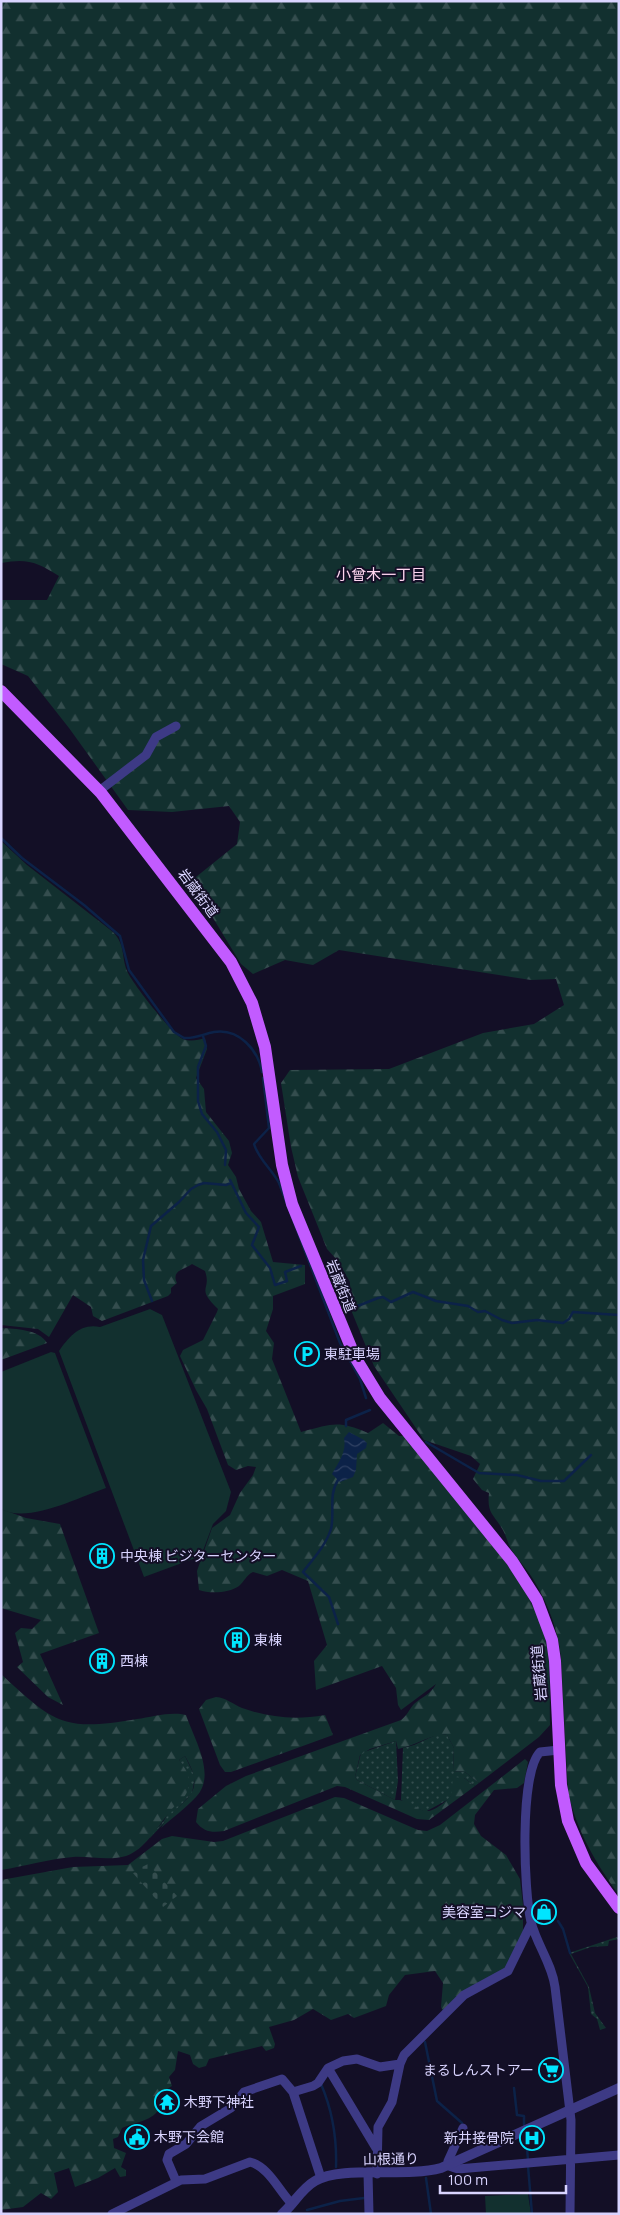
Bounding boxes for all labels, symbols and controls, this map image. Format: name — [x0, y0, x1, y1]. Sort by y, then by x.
district label: 小曾木一丁目 — [336, 564, 426, 585]
street label: 岩蔵街道 — [174, 865, 223, 921]
street label: 岩蔵街道 — [322, 1256, 361, 1315]
parking icon: 東駐車場 — [294, 1341, 320, 1367]
place label: 東駐車場 — [324, 1344, 380, 1363]
building icon: 中央棟 ビジターセンター — [89, 1543, 115, 1569]
place label: 中央棟 ビジターセンター — [120, 1546, 277, 1565]
building icon: 東棟 — [224, 1627, 250, 1653]
place label: 東棟 — [254, 1630, 282, 1649]
street label: 岩蔵街道 — [527, 1644, 550, 1702]
building icon: 西棟 — [89, 1648, 115, 1674]
place label: 西棟 — [120, 1651, 148, 1670]
shop icon: 美容室コジマ — [531, 1899, 557, 1925]
place label: 美容室コジマ — [442, 1902, 526, 1921]
supermarket icon: まるしんストアー — [538, 2057, 564, 2083]
place label: まるしんストアー — [423, 2060, 534, 2079]
temple icon: 木野下神社 — [154, 2089, 180, 2115]
place label: 木野下神社 — [184, 2092, 254, 2111]
public building icon: 木野下会館 — [124, 2124, 150, 2150]
hospital icon: 新井接骨院 — [519, 2125, 545, 2151]
place label: 木野下会館 — [154, 2127, 224, 2146]
place label: 新井接骨院 — [444, 2128, 514, 2147]
street label: 山根通り — [363, 2149, 419, 2168]
scale bar — [440, 2162, 566, 2194]
text: 100 m — [448, 2169, 488, 2190]

